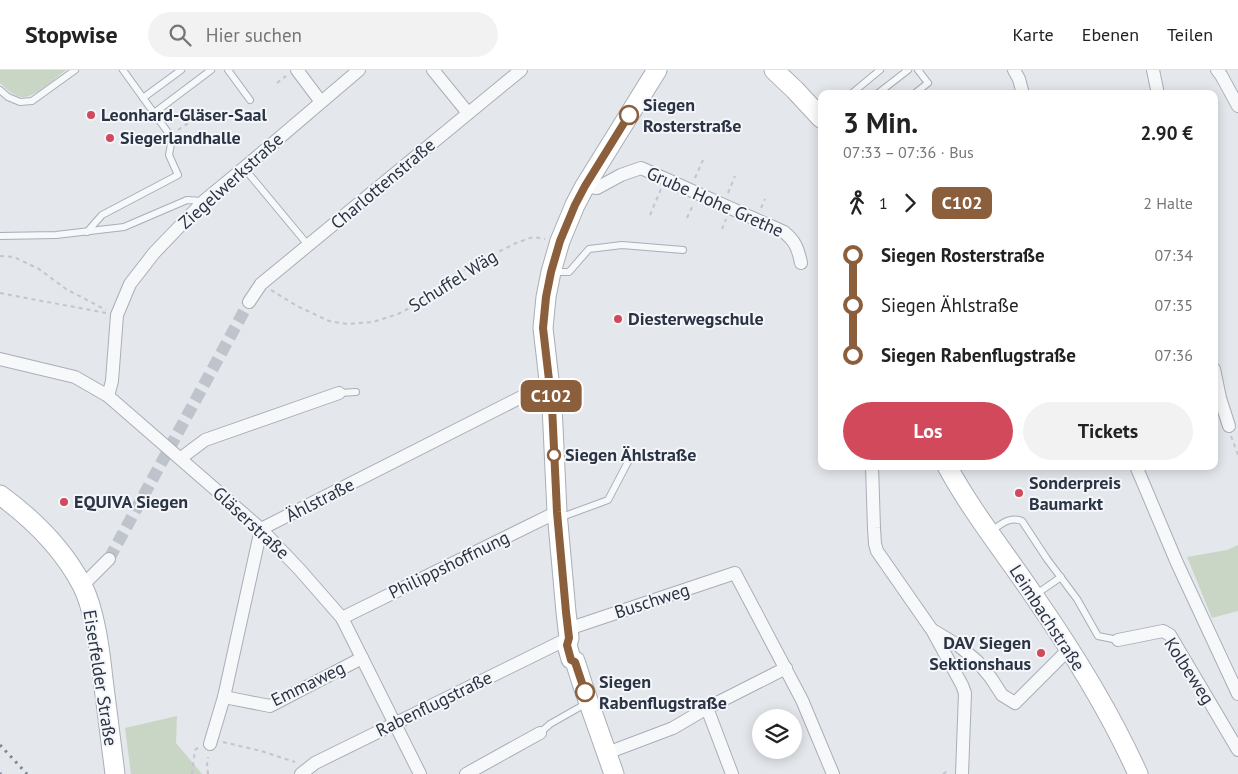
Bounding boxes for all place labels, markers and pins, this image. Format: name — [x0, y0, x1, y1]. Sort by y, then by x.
place label: Siegen Rosterstraße — [643, 93, 742, 137]
place label: Leonhard-Gläser-Saal — [101, 103, 268, 126]
marker: Siegen Rosterstraße — [619, 105, 639, 125]
marker: Leonhard-Gläser-Saal — [85, 109, 97, 121]
place label: Siegerlandhalle — [120, 126, 241, 149]
marker: Siegerlandhalle — [104, 132, 116, 144]
place label: Diesterwegschule — [628, 307, 764, 330]
marker: Diesterwegschule — [612, 313, 624, 325]
place label: Siegen Ählstraße — [565, 443, 696, 466]
marker: Siegen Ählstraße — [547, 448, 561, 462]
place label: Sonderpreis Baumarkt — [1029, 471, 1121, 515]
marker: Sonderpreis Baumarkt — [1013, 487, 1025, 499]
place label: EQUIVA Siegen — [74, 490, 188, 513]
marker: EQUIVA Siegen — [58, 496, 70, 508]
place label: DAV Siegen Sektionshaus — [929, 631, 1031, 675]
marker: DAV Siegen Sektionshaus — [1035, 647, 1047, 659]
place label: Siegen Rabenflugstraße — [599, 670, 727, 714]
marker: Siegen Rabenflugstraße — [575, 682, 595, 702]

